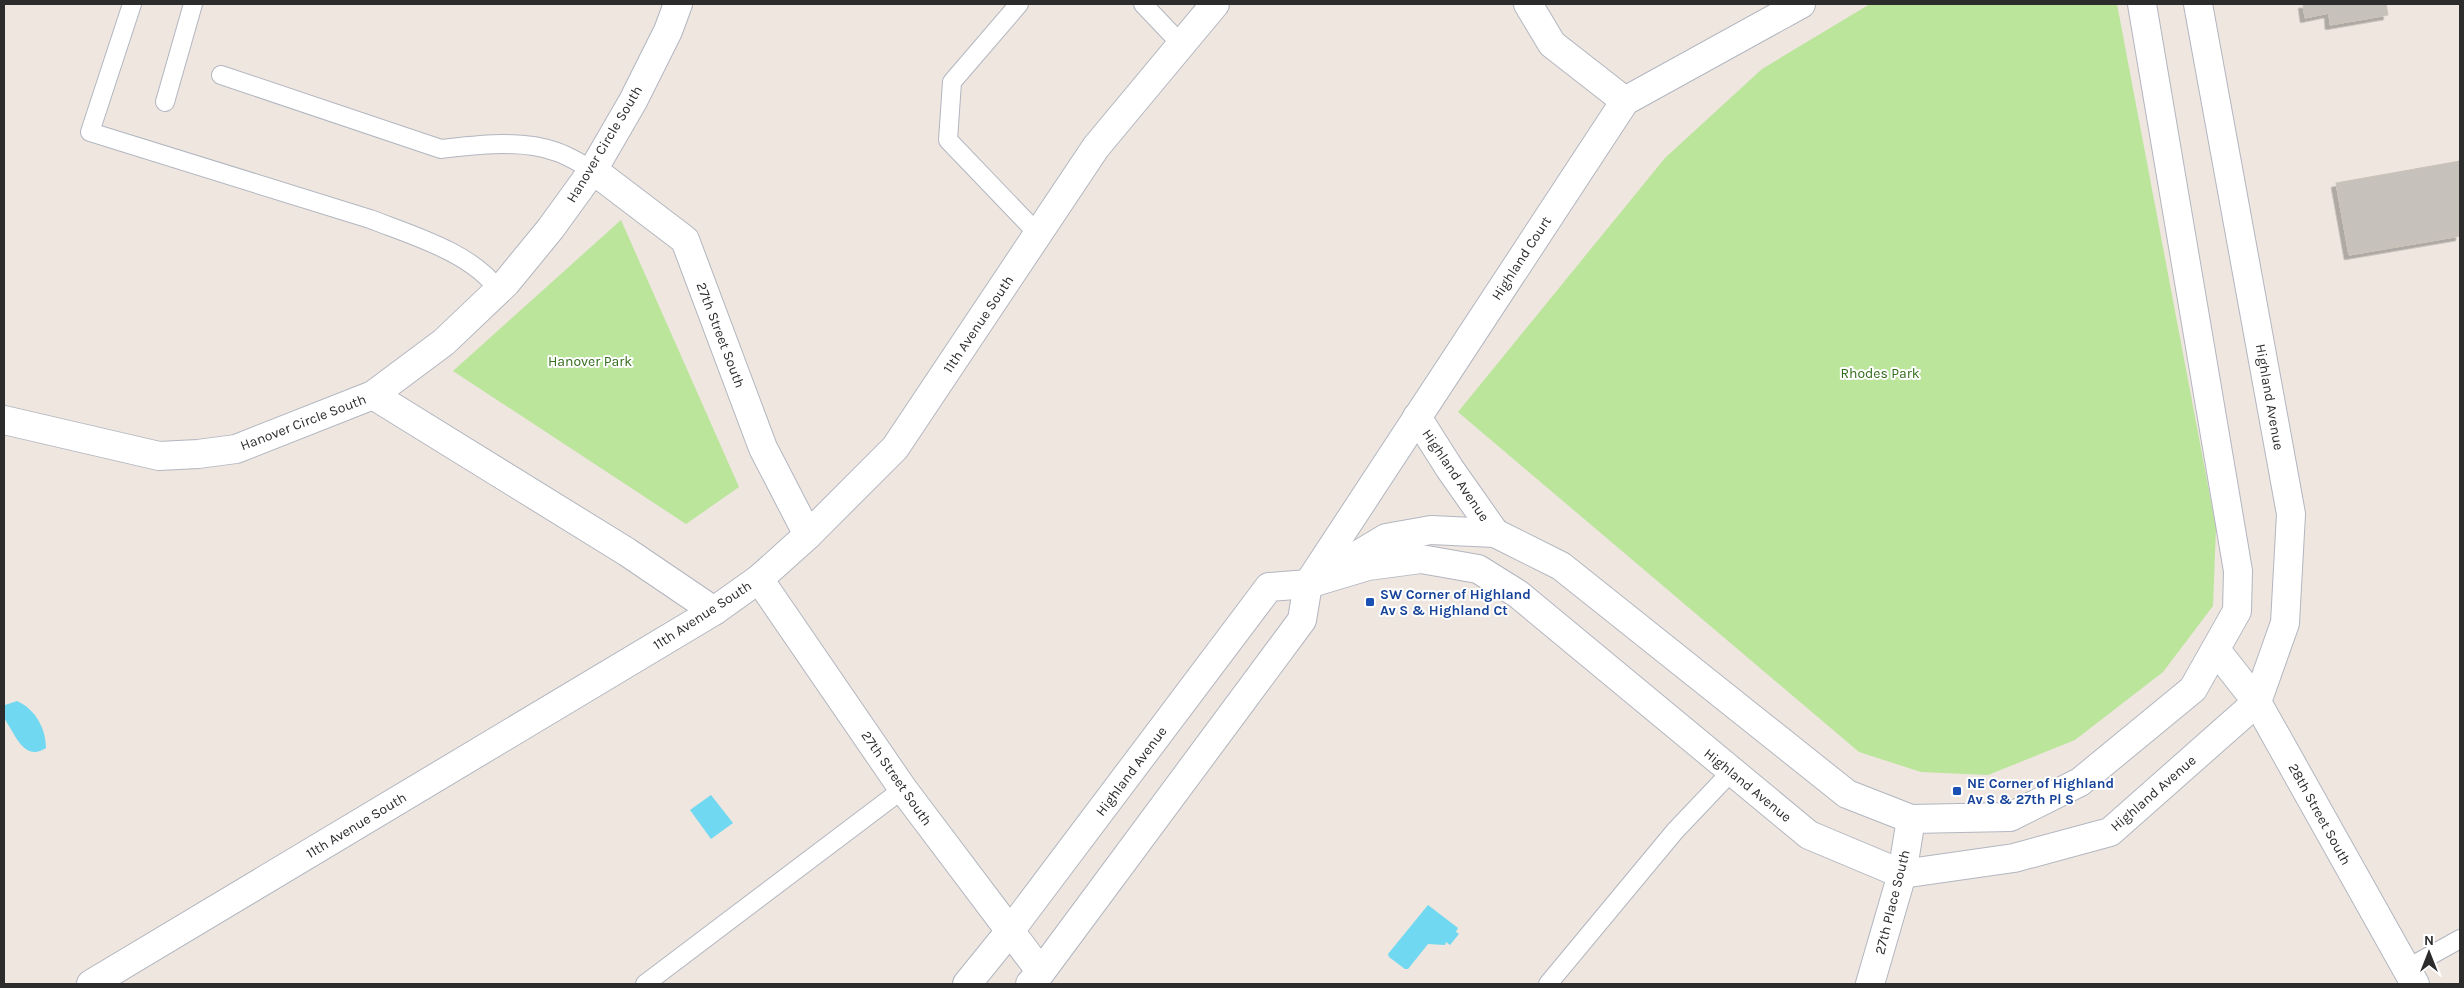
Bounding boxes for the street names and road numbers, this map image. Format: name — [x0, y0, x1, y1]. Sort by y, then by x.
street label: Hanover Circle South — [563, 83, 646, 206]
street label: Highland Court — [1488, 213, 1555, 303]
street label: 11th Avenue South — [939, 272, 1017, 376]
street label: 27th Street South — [693, 280, 749, 390]
street label: Highland Avenue — [2252, 343, 2287, 452]
street label: Hanover Circle South — [238, 391, 369, 454]
street label: Highland Avenue — [1418, 426, 1493, 525]
street label: 11th Avenue South — [650, 577, 755, 654]
street label: Highland Avenue — [1092, 723, 1171, 819]
street label: 27th Street South — [858, 728, 936, 829]
street label: Highland Avenue — [1701, 745, 1795, 826]
street label: Highland Avenue — [2107, 752, 2200, 835]
street label: 28th Street South — [2285, 760, 2355, 868]
street label: 11th Avenue South — [303, 789, 409, 862]
street label: 27th Place South — [1871, 848, 1914, 956]

